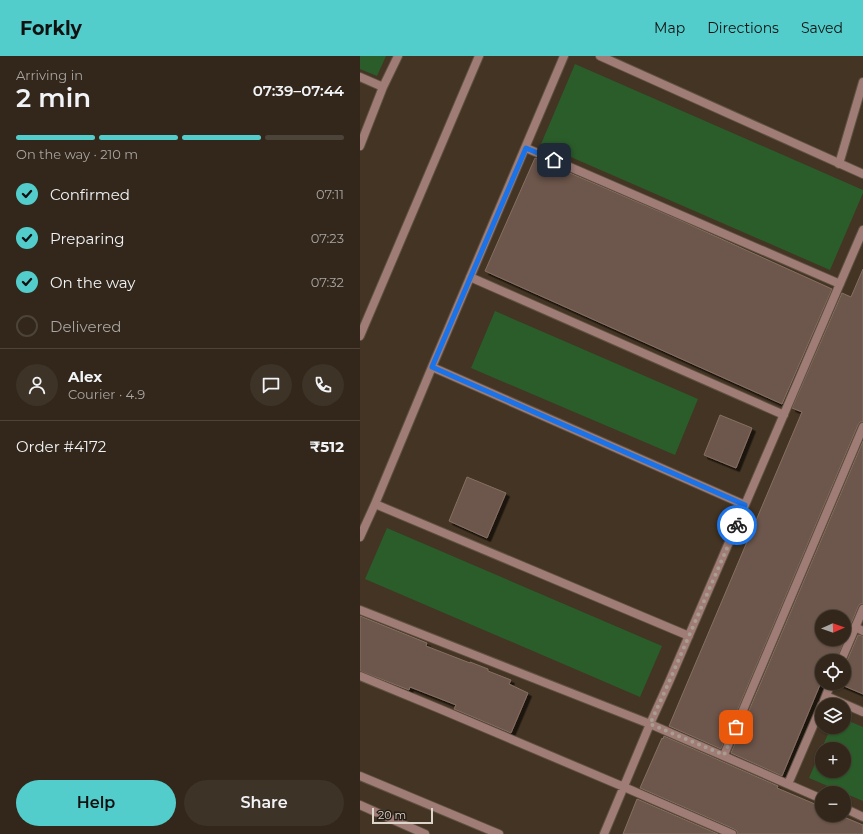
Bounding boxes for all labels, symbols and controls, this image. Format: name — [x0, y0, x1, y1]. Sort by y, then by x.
text: Forkly — [20, 17, 82, 40]
text: Map — [654, 19, 685, 37]
text: Directions — [707, 19, 779, 37]
text: Saved — [801, 19, 843, 37]
text: Arriving in — [16, 67, 83, 83]
text: 07:39–07:44 — [253, 81, 344, 100]
text: 2 min — [16, 82, 91, 114]
pin — [537, 143, 571, 177]
text: On the way · 210 m — [16, 146, 138, 162]
icon: home — [543, 149, 565, 171]
icon: check — [16, 183, 38, 205]
text: Confirmed — [50, 185, 130, 204]
text: 07:11 — [316, 186, 344, 202]
icon: check — [16, 227, 38, 249]
text: Preparing — [50, 229, 125, 248]
text: 07:23 — [311, 230, 344, 246]
icon: check — [16, 271, 38, 293]
text: On the way — [50, 273, 135, 292]
text: 07:32 — [311, 274, 344, 290]
text: Delivered — [50, 317, 122, 336]
button: person — [16, 364, 58, 406]
button: chat — [250, 364, 292, 406]
button: phone — [302, 364, 344, 406]
text: Alex — [68, 367, 102, 386]
text: Courier · 4.9 — [68, 386, 145, 402]
text: Order #4172 — [16, 437, 106, 456]
text: ₹512 — [309, 437, 344, 456]
courier — [717, 505, 757, 545]
icon: bike — [726, 514, 748, 536]
north arrow — [815, 610, 851, 646]
map controls — [815, 610, 851, 822]
button: locate — [815, 654, 851, 690]
button: layers — [815, 698, 851, 734]
pin — [719, 710, 753, 744]
icon: bag — [725, 716, 747, 738]
button: + — [815, 742, 851, 778]
button: Help — [16, 780, 176, 826]
button: Share — [184, 780, 344, 826]
button: − — [815, 786, 851, 822]
scale bar — [372, 806, 433, 825]
text: 20 m — [378, 808, 406, 822]

